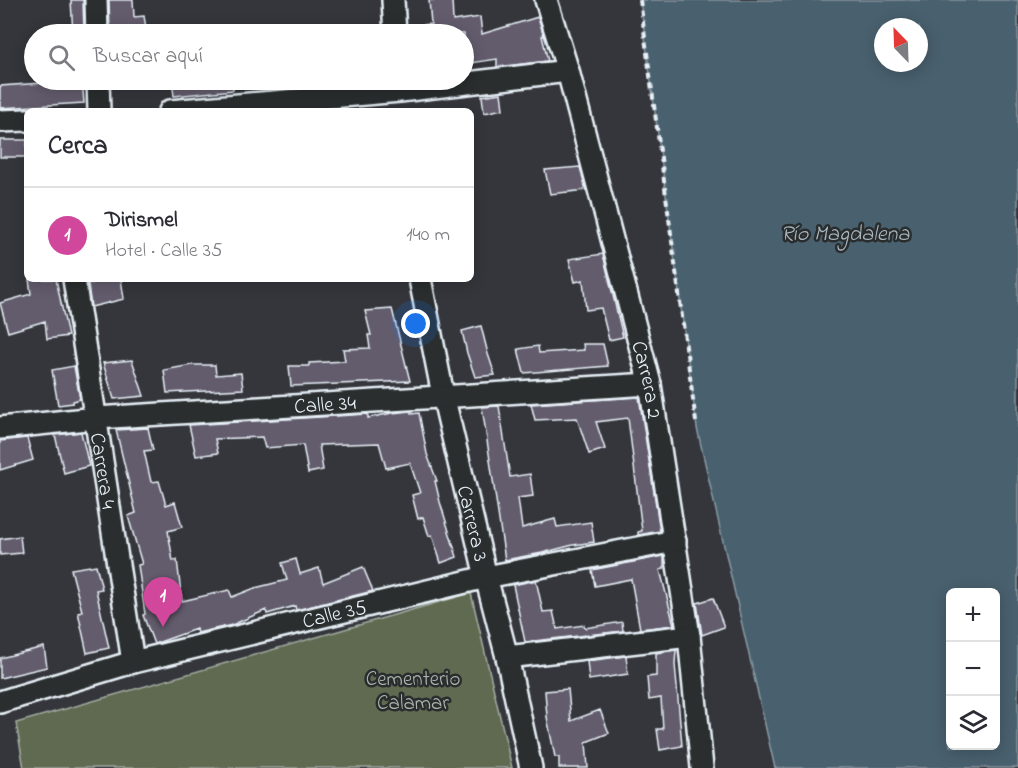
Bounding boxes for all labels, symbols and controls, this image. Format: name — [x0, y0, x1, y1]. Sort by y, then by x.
north arrow — [874, 18, 928, 72]
search box — [24, 24, 474, 90]
icon: search — [45, 41, 78, 74]
text: Buscar aquí — [93, 41, 203, 73]
text: Cerca — [48, 128, 108, 166]
text: Dirismel — [105, 205, 178, 237]
water label: Río Magdalena — [781, 219, 910, 251]
text: 1 — [64, 221, 71, 250]
text: 140 m — [406, 221, 450, 250]
text: Hotel · Calle 35 — [105, 237, 222, 266]
your location — [401, 309, 430, 338]
street label: Carrera 2 — [622, 338, 668, 421]
street label: Calle 34 — [293, 389, 357, 423]
street label: Carrera 4 — [81, 431, 122, 512]
street label: Carrera 3 — [448, 483, 495, 565]
pin: 1 — [144, 578, 182, 627]
map controls — [946, 588, 1000, 750]
button: + — [946, 588, 1000, 642]
street label: Calle 35 — [300, 593, 370, 638]
button: − — [946, 642, 1000, 696]
park label: Cementerio Calamar — [366, 665, 460, 719]
button: layers — [946, 696, 1000, 750]

